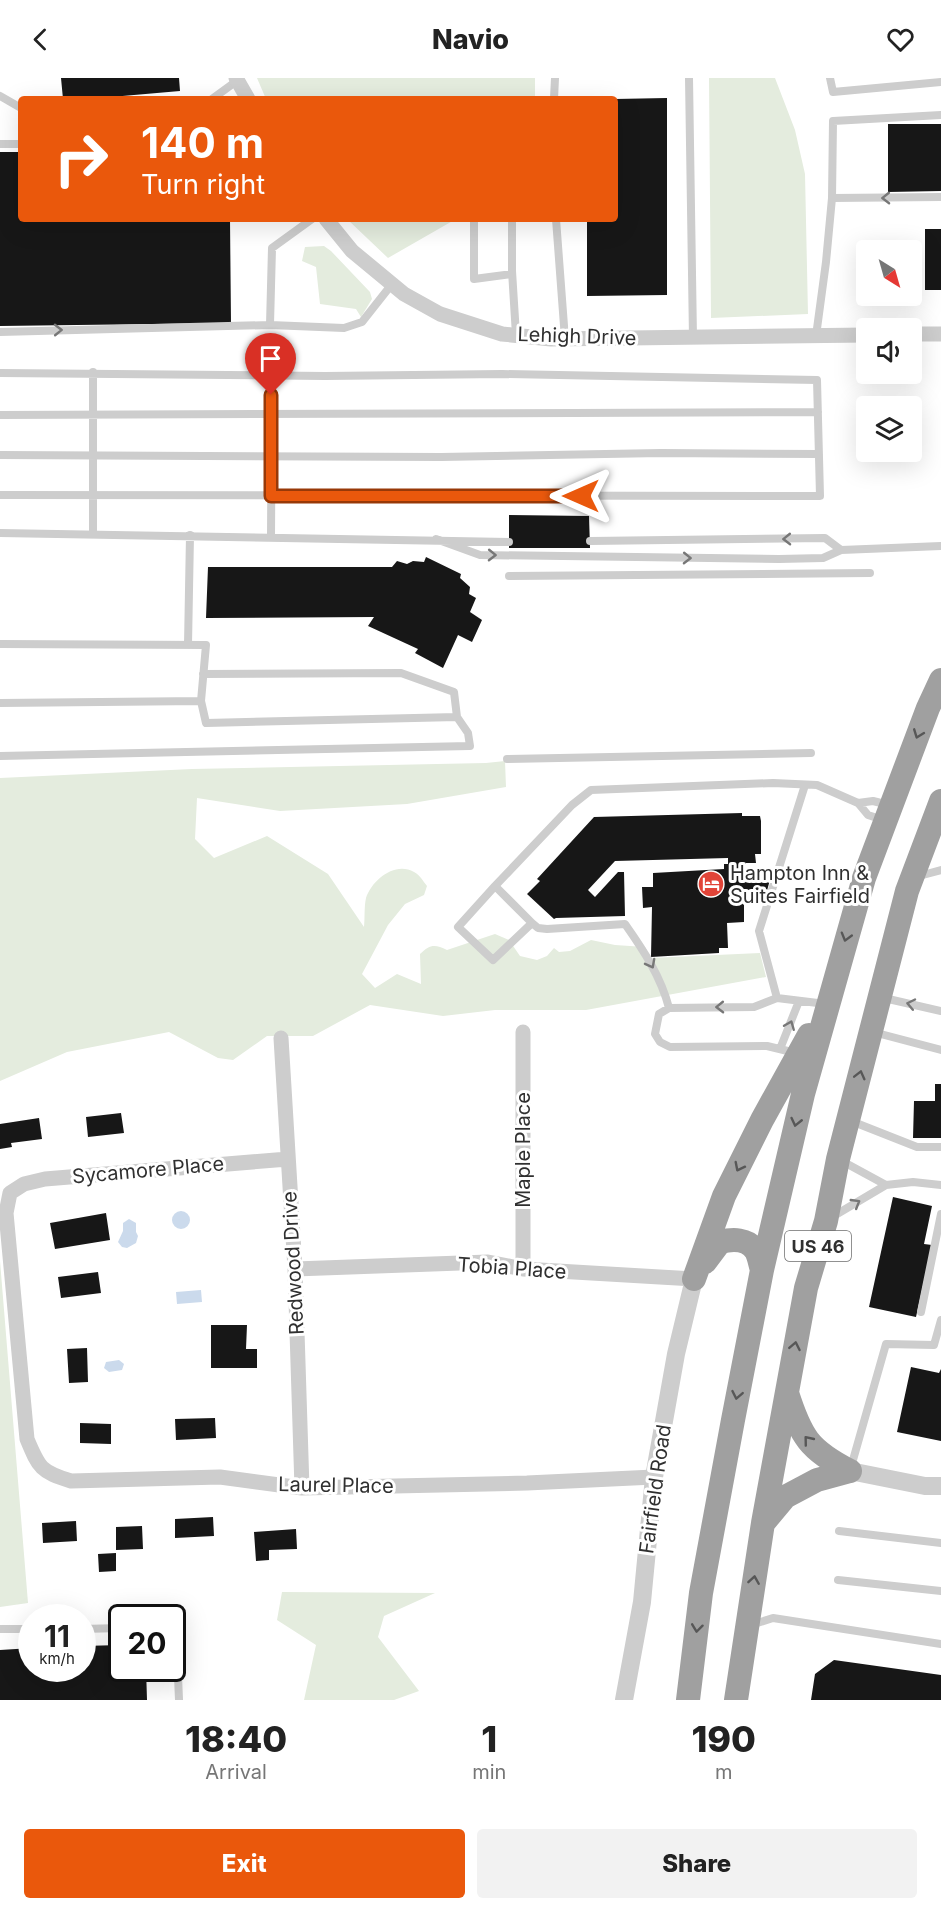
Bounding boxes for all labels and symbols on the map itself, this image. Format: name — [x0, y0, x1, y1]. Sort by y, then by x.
one-way arrow — [882, 192, 891, 204]
north arrow — [856, 240, 922, 306]
street label: Lehigh Drive — [517, 322, 637, 350]
one-way arrow — [54, 324, 63, 336]
pin — [245, 333, 296, 395]
position arrow — [549, 464, 613, 528]
one-way arrow — [782, 533, 791, 545]
one-way arrow — [487, 549, 496, 561]
one-way arrow — [682, 552, 691, 564]
one-way arrow — [913, 727, 925, 738]
place label: Hampton Inn & Suites Fairfield — [730, 861, 870, 908]
hotel icon: Hampton Inn & Suites Fairfield — [696, 869, 726, 899]
one-way arrow — [841, 931, 853, 942]
one-way arrow — [644, 958, 655, 968]
one-way arrow — [906, 998, 916, 1011]
one-way arrow — [716, 1001, 725, 1013]
one-way arrow — [782, 1020, 795, 1031]
one-way arrow — [853, 1071, 866, 1081]
street label: Maple Place — [511, 1092, 535, 1208]
one-way arrow — [791, 1117, 804, 1127]
street label: Sycamore Place — [71, 1151, 225, 1189]
one-way arrow — [734, 1160, 746, 1171]
street label: Redwood Drive — [277, 1190, 309, 1336]
one-way arrow — [850, 1199, 860, 1210]
road number: US 46 — [785, 1231, 851, 1261]
street label: Tobia Place — [457, 1252, 567, 1284]
one-way arrow — [788, 1342, 801, 1352]
one-way arrow — [732, 1390, 745, 1400]
street label: Fairfield Road — [634, 1423, 676, 1555]
one-way arrow — [804, 1436, 815, 1447]
street label: Laurel Place — [278, 1472, 394, 1498]
one-way arrow — [747, 1575, 760, 1585]
speed limit sign: 20 — [108, 1604, 186, 1682]
one-way arrow — [691, 1624, 703, 1633]

